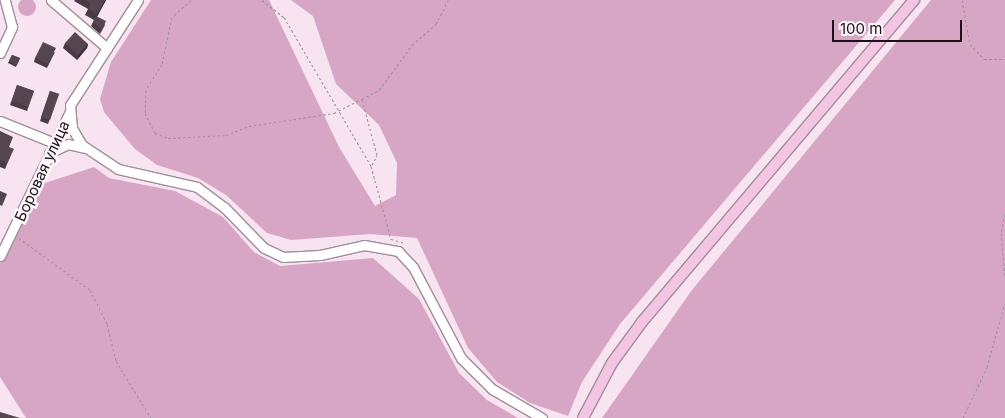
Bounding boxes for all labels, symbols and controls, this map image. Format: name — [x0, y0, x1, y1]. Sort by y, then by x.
scale bar — [835, 10, 965, 42]
text: 100 m — [840, 19, 882, 38]
street label: Боровая улица — [11, 118, 73, 224]

